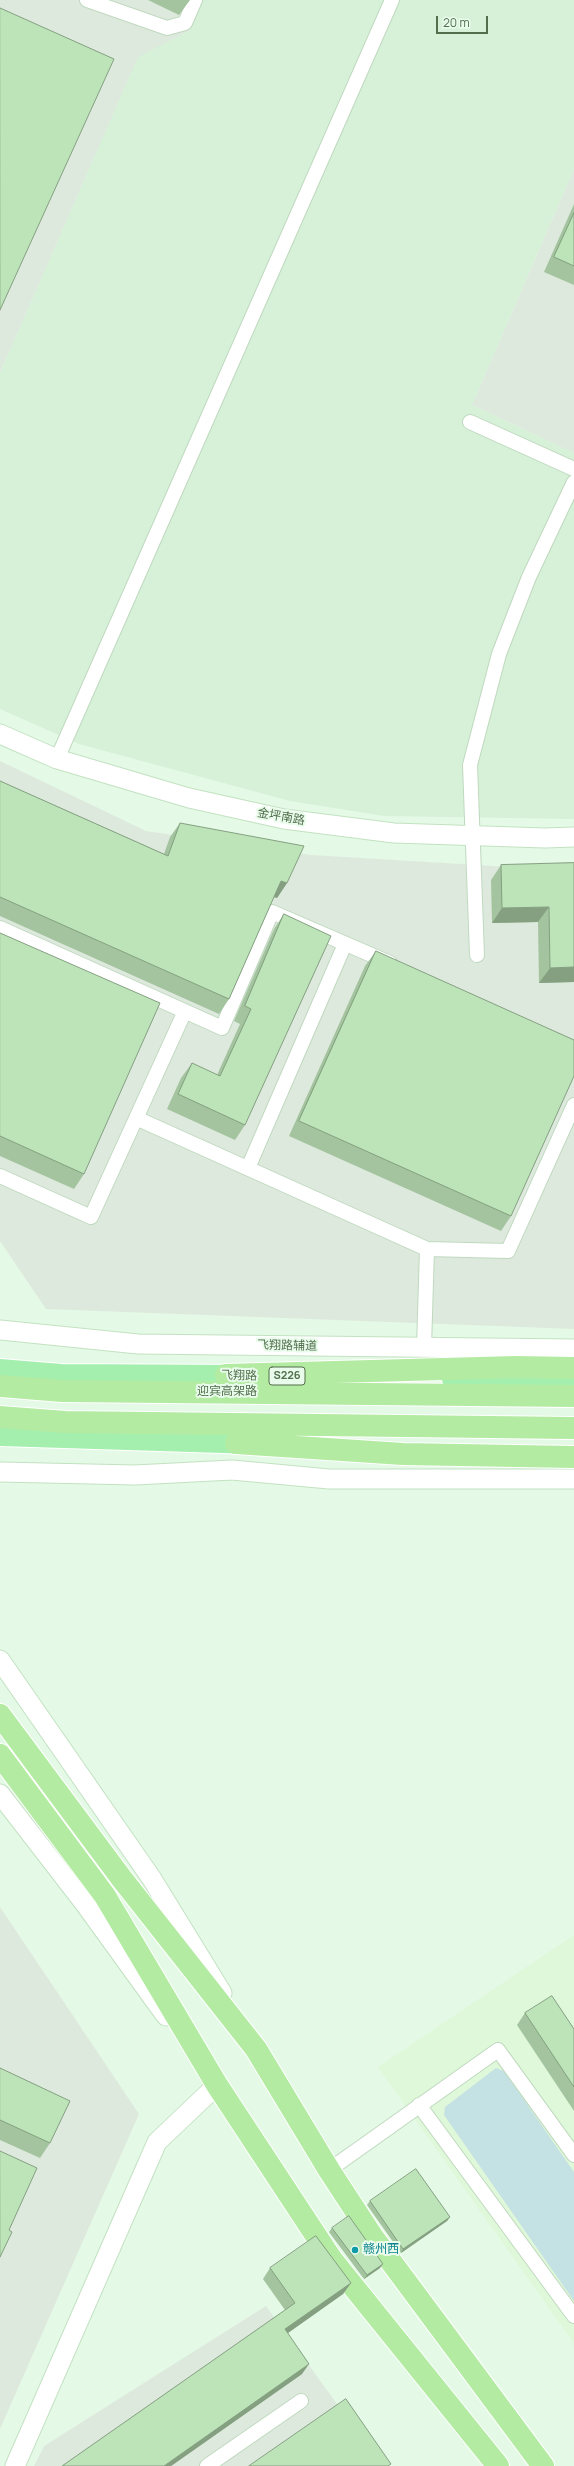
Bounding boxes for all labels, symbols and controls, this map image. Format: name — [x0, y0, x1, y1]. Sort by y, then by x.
scale bar — [438, 8, 490, 34]
text: 20 m — [443, 14, 470, 31]
street label: 金坪南路 — [256, 806, 306, 828]
street label: 飞翔路辅道 — [257, 1338, 317, 1354]
road number: S226 — [269, 1367, 305, 1385]
street label: 飞翔路 — [221, 1368, 257, 1384]
street label: 迎宾高架路 — [197, 1385, 257, 1399]
place label: 赣州西 — [363, 2243, 399, 2257]
marker: 赣州西 — [350, 2245, 360, 2255]

